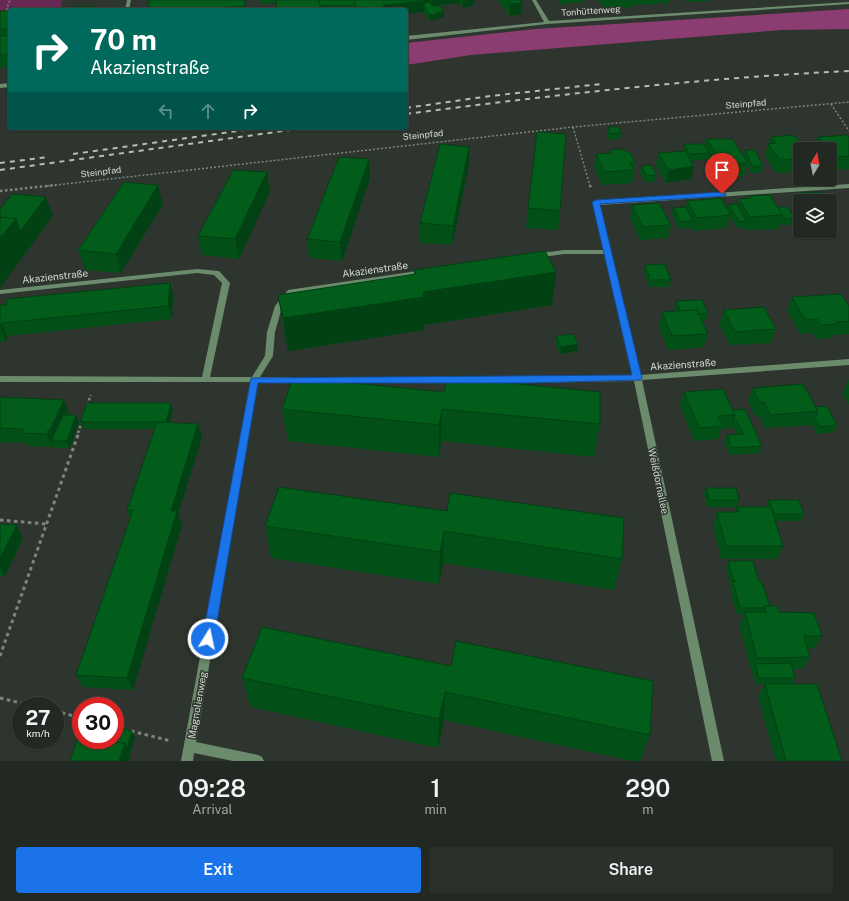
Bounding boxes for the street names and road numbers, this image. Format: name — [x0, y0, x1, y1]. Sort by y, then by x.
street label: Tonhüttenweg — [561, 3, 621, 18]
street label: Steinpfad — [725, 96, 767, 111]
street label: Steinpfad — [402, 127, 444, 142]
street label: Steinpfad — [80, 164, 122, 179]
street label: Akazienstraße — [341, 258, 409, 280]
street label: Akazienstraße — [21, 267, 89, 285]
street label: Akazienstraße — [649, 356, 717, 372]
street label: Weißdornallee — [646, 447, 672, 515]
street label: Magnolienweg — [185, 670, 209, 740]

